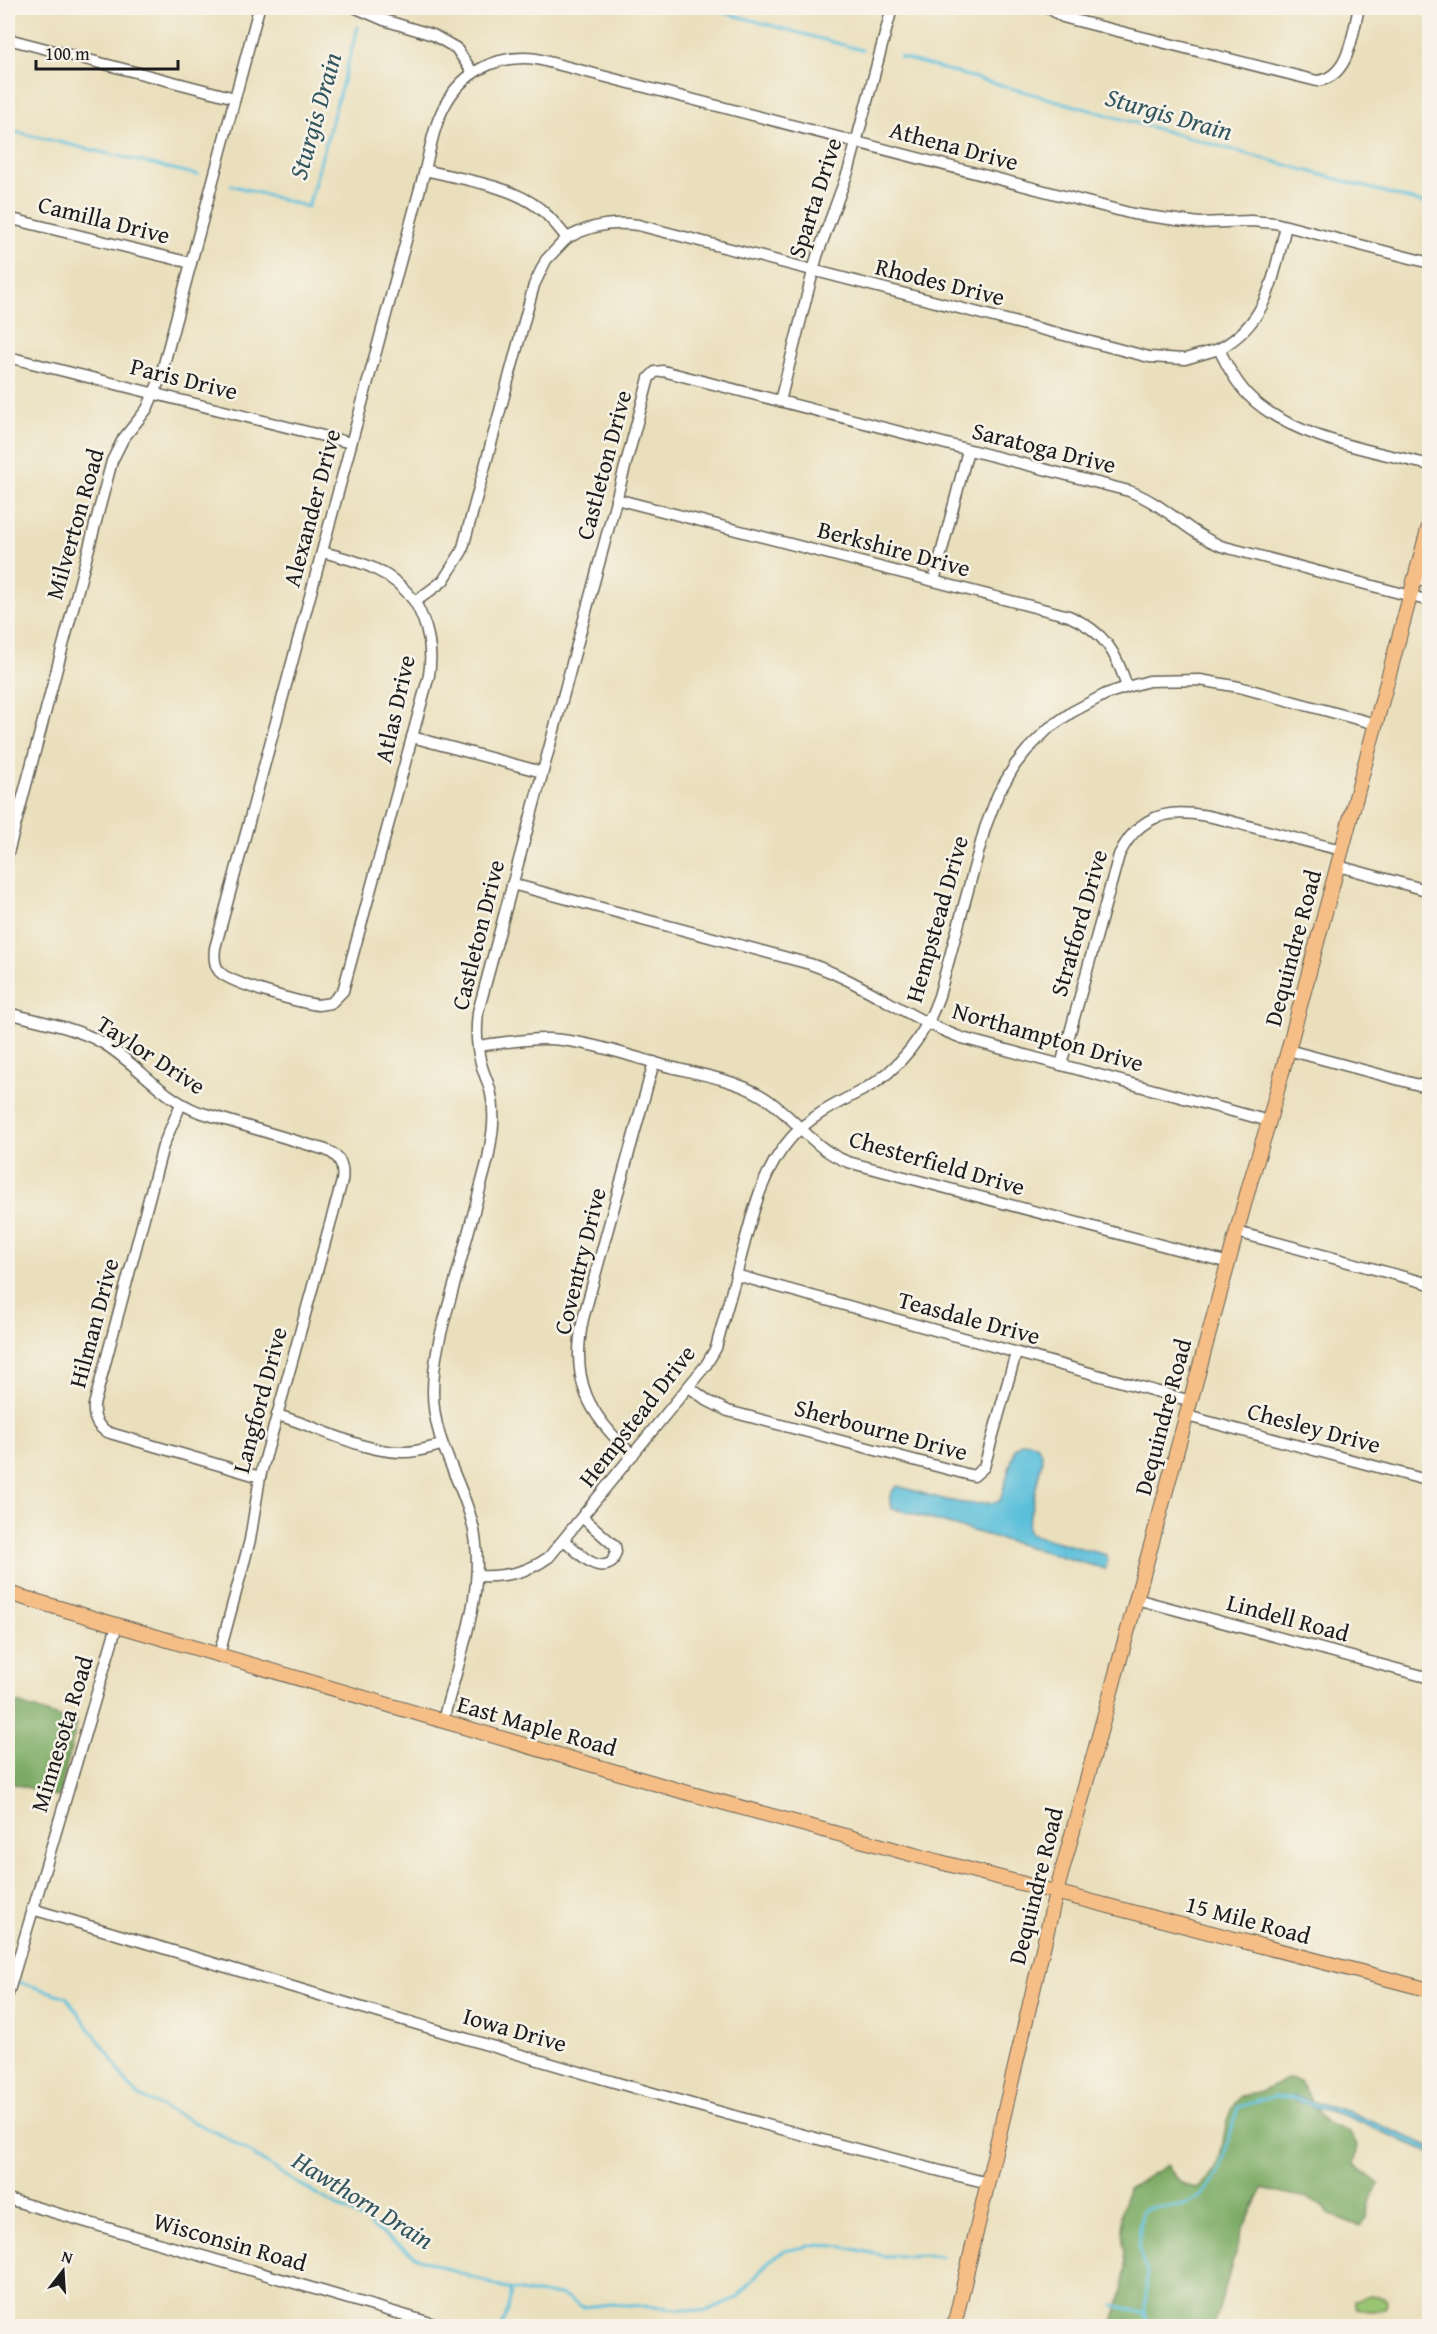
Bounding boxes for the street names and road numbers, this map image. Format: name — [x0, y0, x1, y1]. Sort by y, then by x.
street label: Athena Drive — [886, 112, 1022, 179]
street label: Sparta Drive — [779, 133, 850, 263]
street label: Camilla Drive — [35, 186, 174, 253]
street label: Rhodes Drive — [872, 249, 1009, 314]
street label: Paris Drive — [127, 348, 242, 409]
street label: Castleton Drive — [567, 386, 640, 544]
street label: Saratoga Drive — [968, 413, 1120, 482]
street label: Alexander Drive — [274, 425, 349, 591]
street label: Milverton Road — [36, 444, 113, 603]
street label: Berkshire Drive — [814, 511, 974, 586]
street label: Atlas Drive — [365, 651, 424, 766]
street label: Hempstead Drive — [896, 831, 977, 1006]
street label: Stratford Drive — [1041, 845, 1116, 1000]
street label: Castleton Drive — [442, 856, 513, 1014]
street label: Dequindre Road — [1255, 866, 1330, 1030]
street label: Northampton Drive — [949, 993, 1148, 1080]
street label: Taylor Drive — [90, 1006, 213, 1103]
street label: Chesterfield Drive — [845, 1121, 1029, 1204]
street label: Coventry Drive — [544, 1184, 615, 1338]
street label: Hilman Drive — [59, 1254, 128, 1392]
street label: Teasdale Drive — [894, 1282, 1044, 1353]
street label: Langford Drive — [223, 1323, 296, 1477]
street label: Dequindre Road — [1125, 1335, 1200, 1499]
street label: Hempstead Drive — [570, 1337, 703, 1494]
street label: Sherbourne Drive — [791, 1390, 972, 1469]
street label: Chesley Drive — [1244, 1393, 1385, 1462]
street label: Lindell Road — [1223, 1584, 1353, 1651]
street label: Minnesota Road — [21, 1651, 102, 1816]
street label: East Maple Road — [453, 1686, 621, 1765]
street label: Dequindre Road — [999, 1803, 1072, 1968]
street label: 15 Mile Road — [1182, 1886, 1315, 1953]
street label: Iowa Drive — [459, 1998, 571, 2061]
street label: Wisconsin Road — [149, 2203, 311, 2280]

